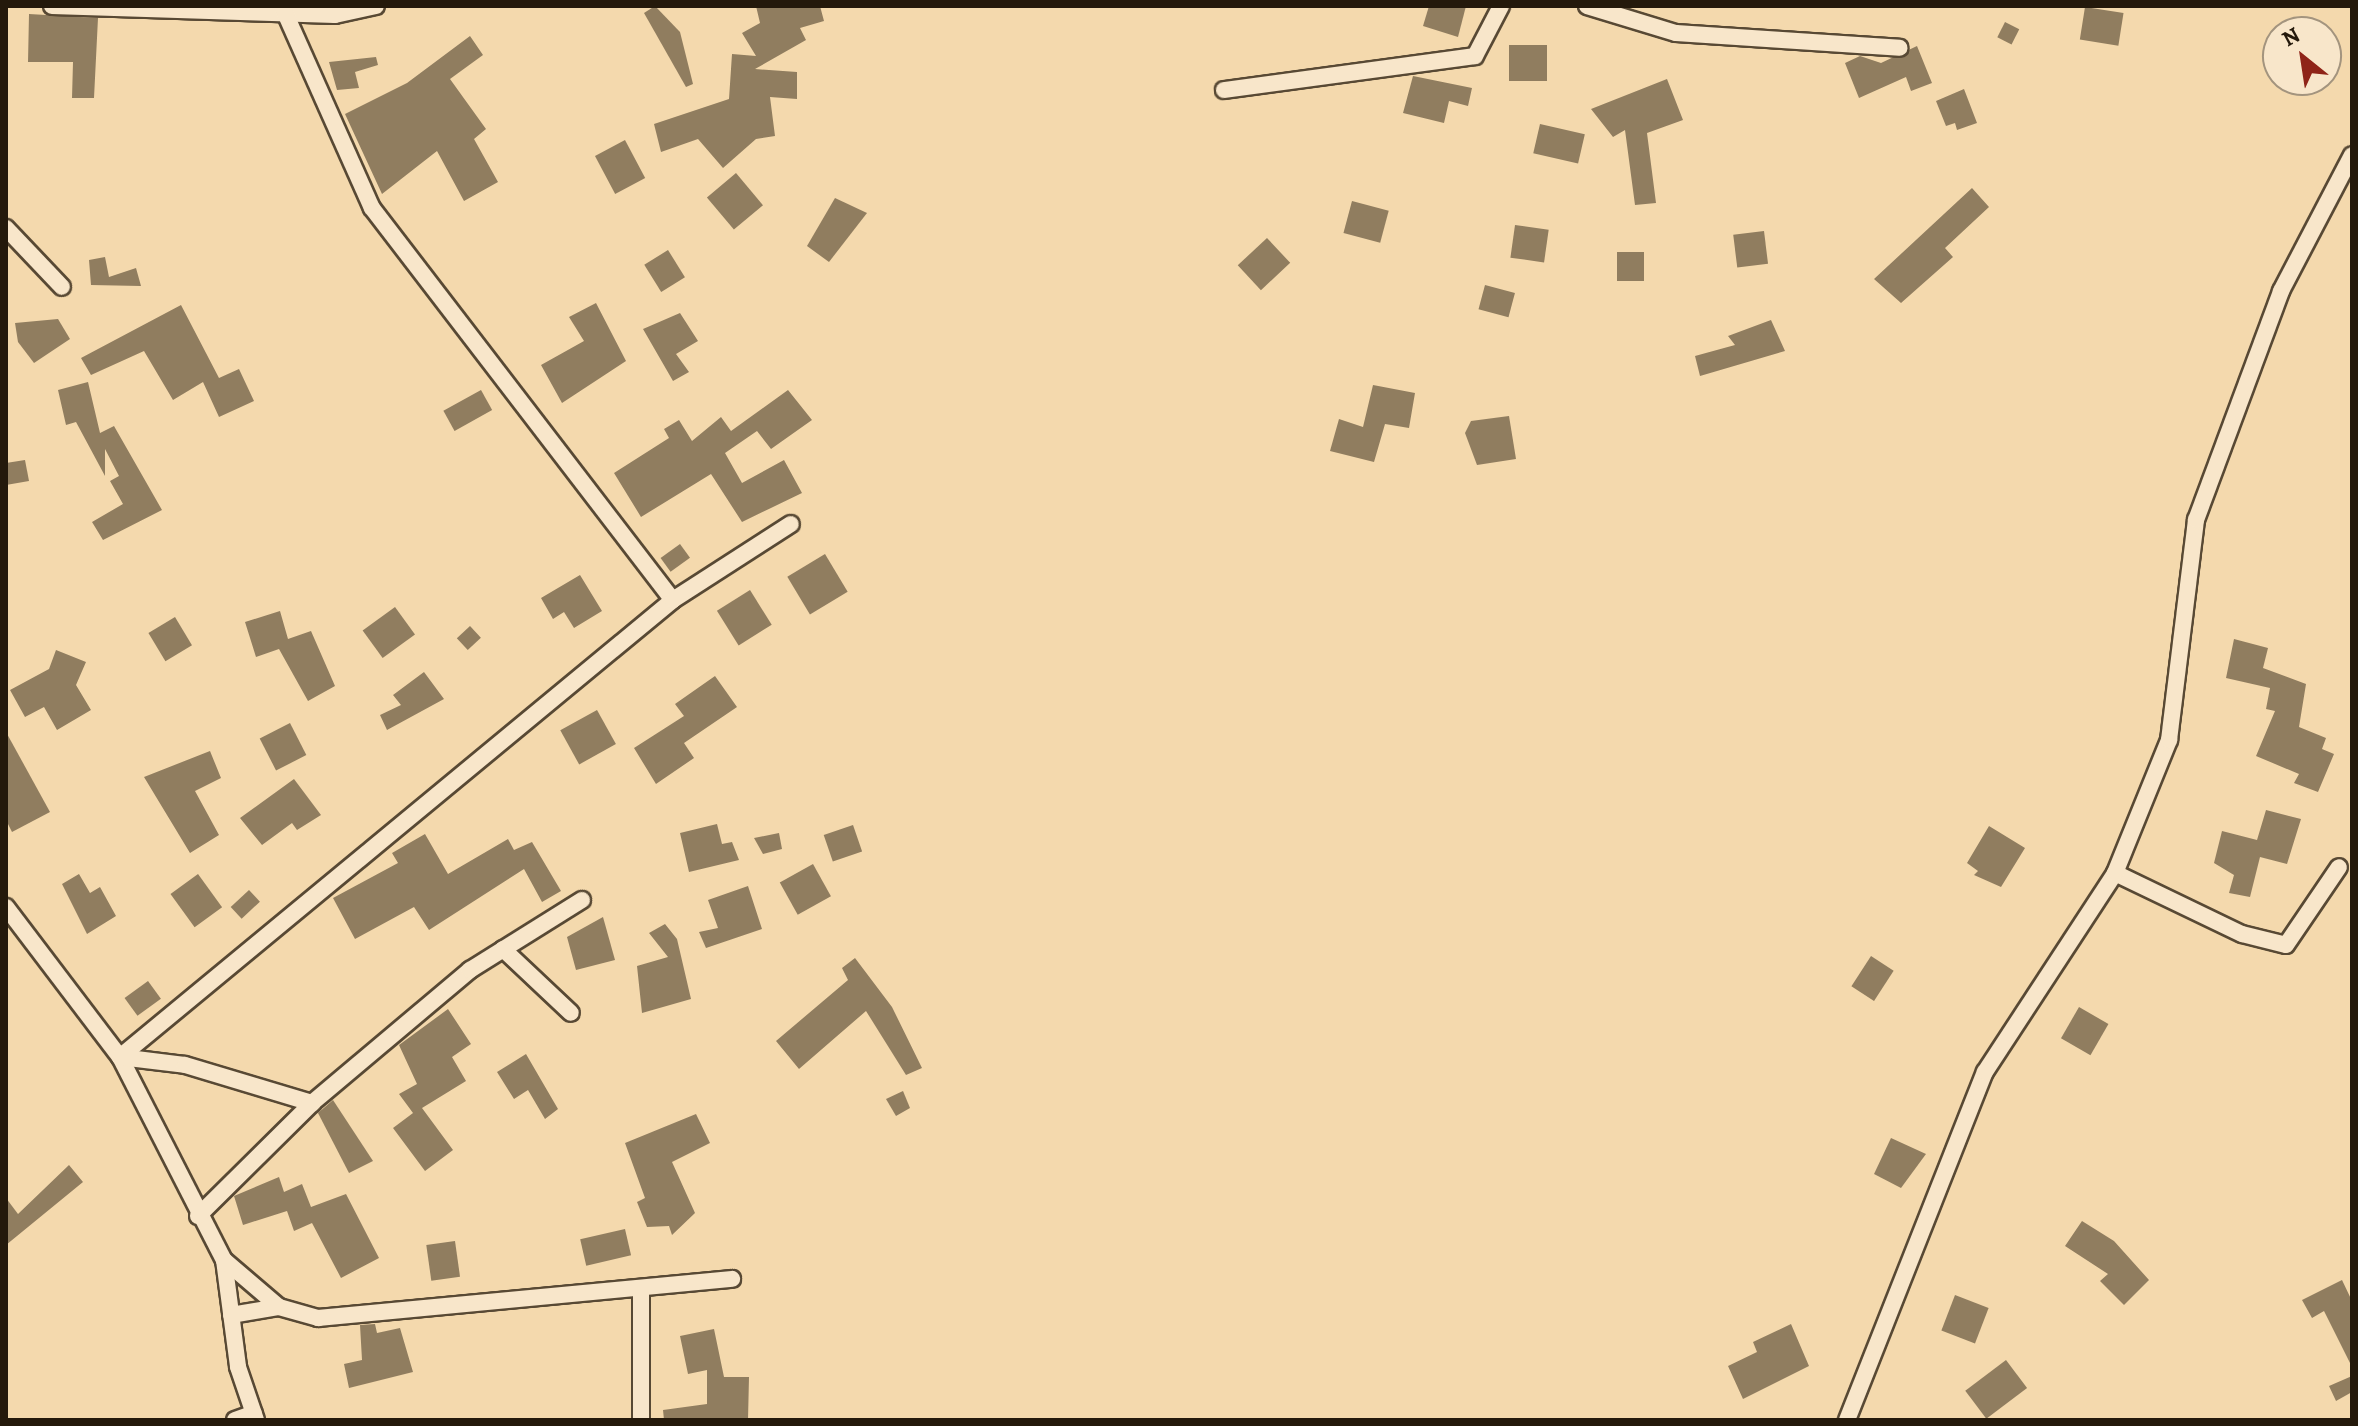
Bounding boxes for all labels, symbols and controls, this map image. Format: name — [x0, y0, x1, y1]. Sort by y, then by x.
north arrow — [2262, 16, 2342, 96]
text: N — [2277, 20, 2305, 54]

